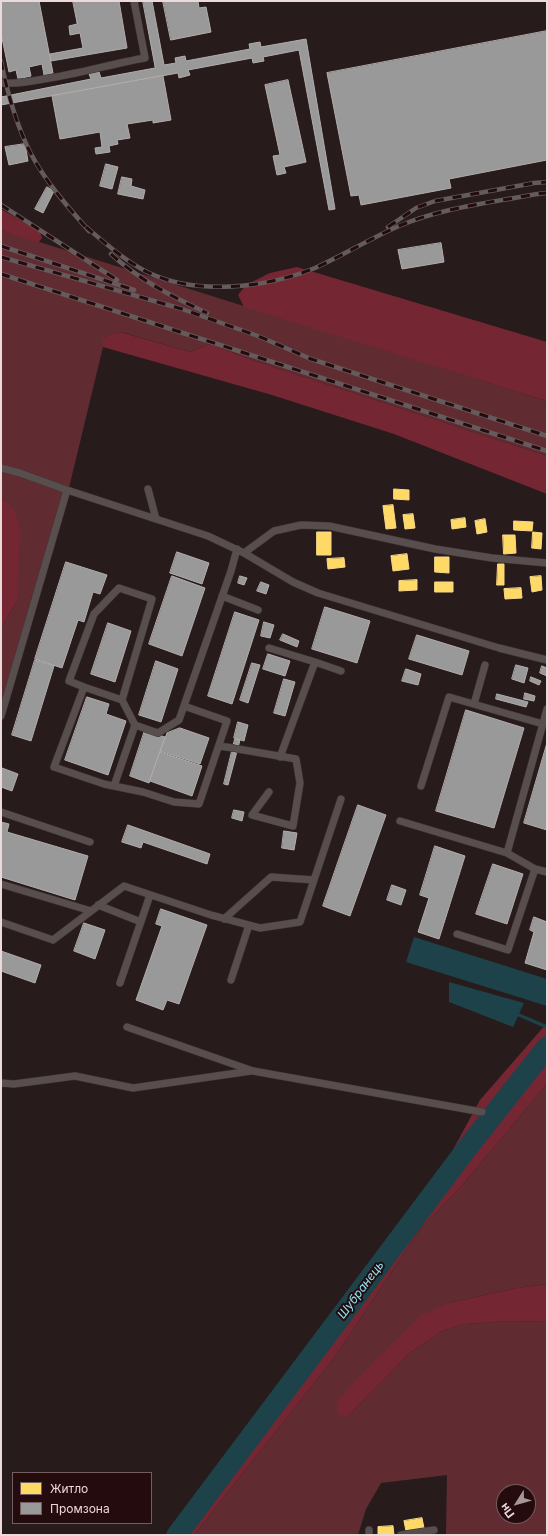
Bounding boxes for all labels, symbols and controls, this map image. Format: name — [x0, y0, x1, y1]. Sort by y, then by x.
water label: Шубранець — [335, 1258, 387, 1322]
legend — [12, 1472, 152, 1524]
text: Житло — [50, 1481, 88, 1496]
north arrow — [496, 1484, 536, 1524]
text: Пн — [497, 1500, 517, 1521]
text: Промзона — [50, 1501, 110, 1516]

